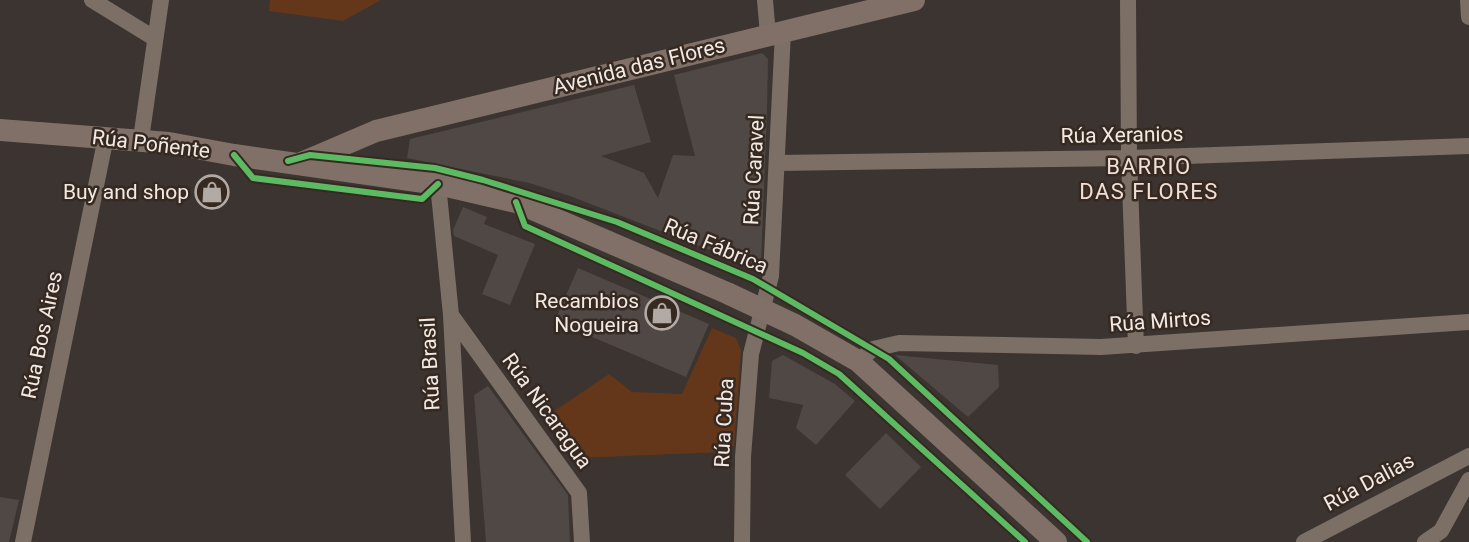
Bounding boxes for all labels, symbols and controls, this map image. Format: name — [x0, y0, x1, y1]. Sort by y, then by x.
street label: Avenida das Flores — [550, 33, 728, 99]
street label: Rúa Caravel — [739, 114, 769, 226]
street label: Rúa Xeranios — [1060, 122, 1184, 148]
street label: Rúa Poñente — [91, 125, 211, 163]
district label: BARRIO DAS FLORES — [1079, 154, 1219, 204]
shop icon: Buy and shop — [194, 174, 230, 210]
place label: Buy and shop — [63, 180, 189, 204]
street label: Rúa Fábrica — [661, 213, 771, 279]
street label: Rúa Bos Aires — [17, 269, 67, 401]
place label: Recambios Nogueira — [534, 289, 639, 337]
shop icon: Recambios Nogueira — [644, 295, 680, 331]
street label: Rúa Mirtos — [1108, 305, 1212, 337]
street label: Rúa Brasil — [416, 317, 444, 411]
street label: Rúa Nicaragua — [497, 349, 597, 473]
street label: Rúa Cuba — [710, 378, 738, 468]
street label: Rúa Dalias — [1320, 448, 1418, 516]

